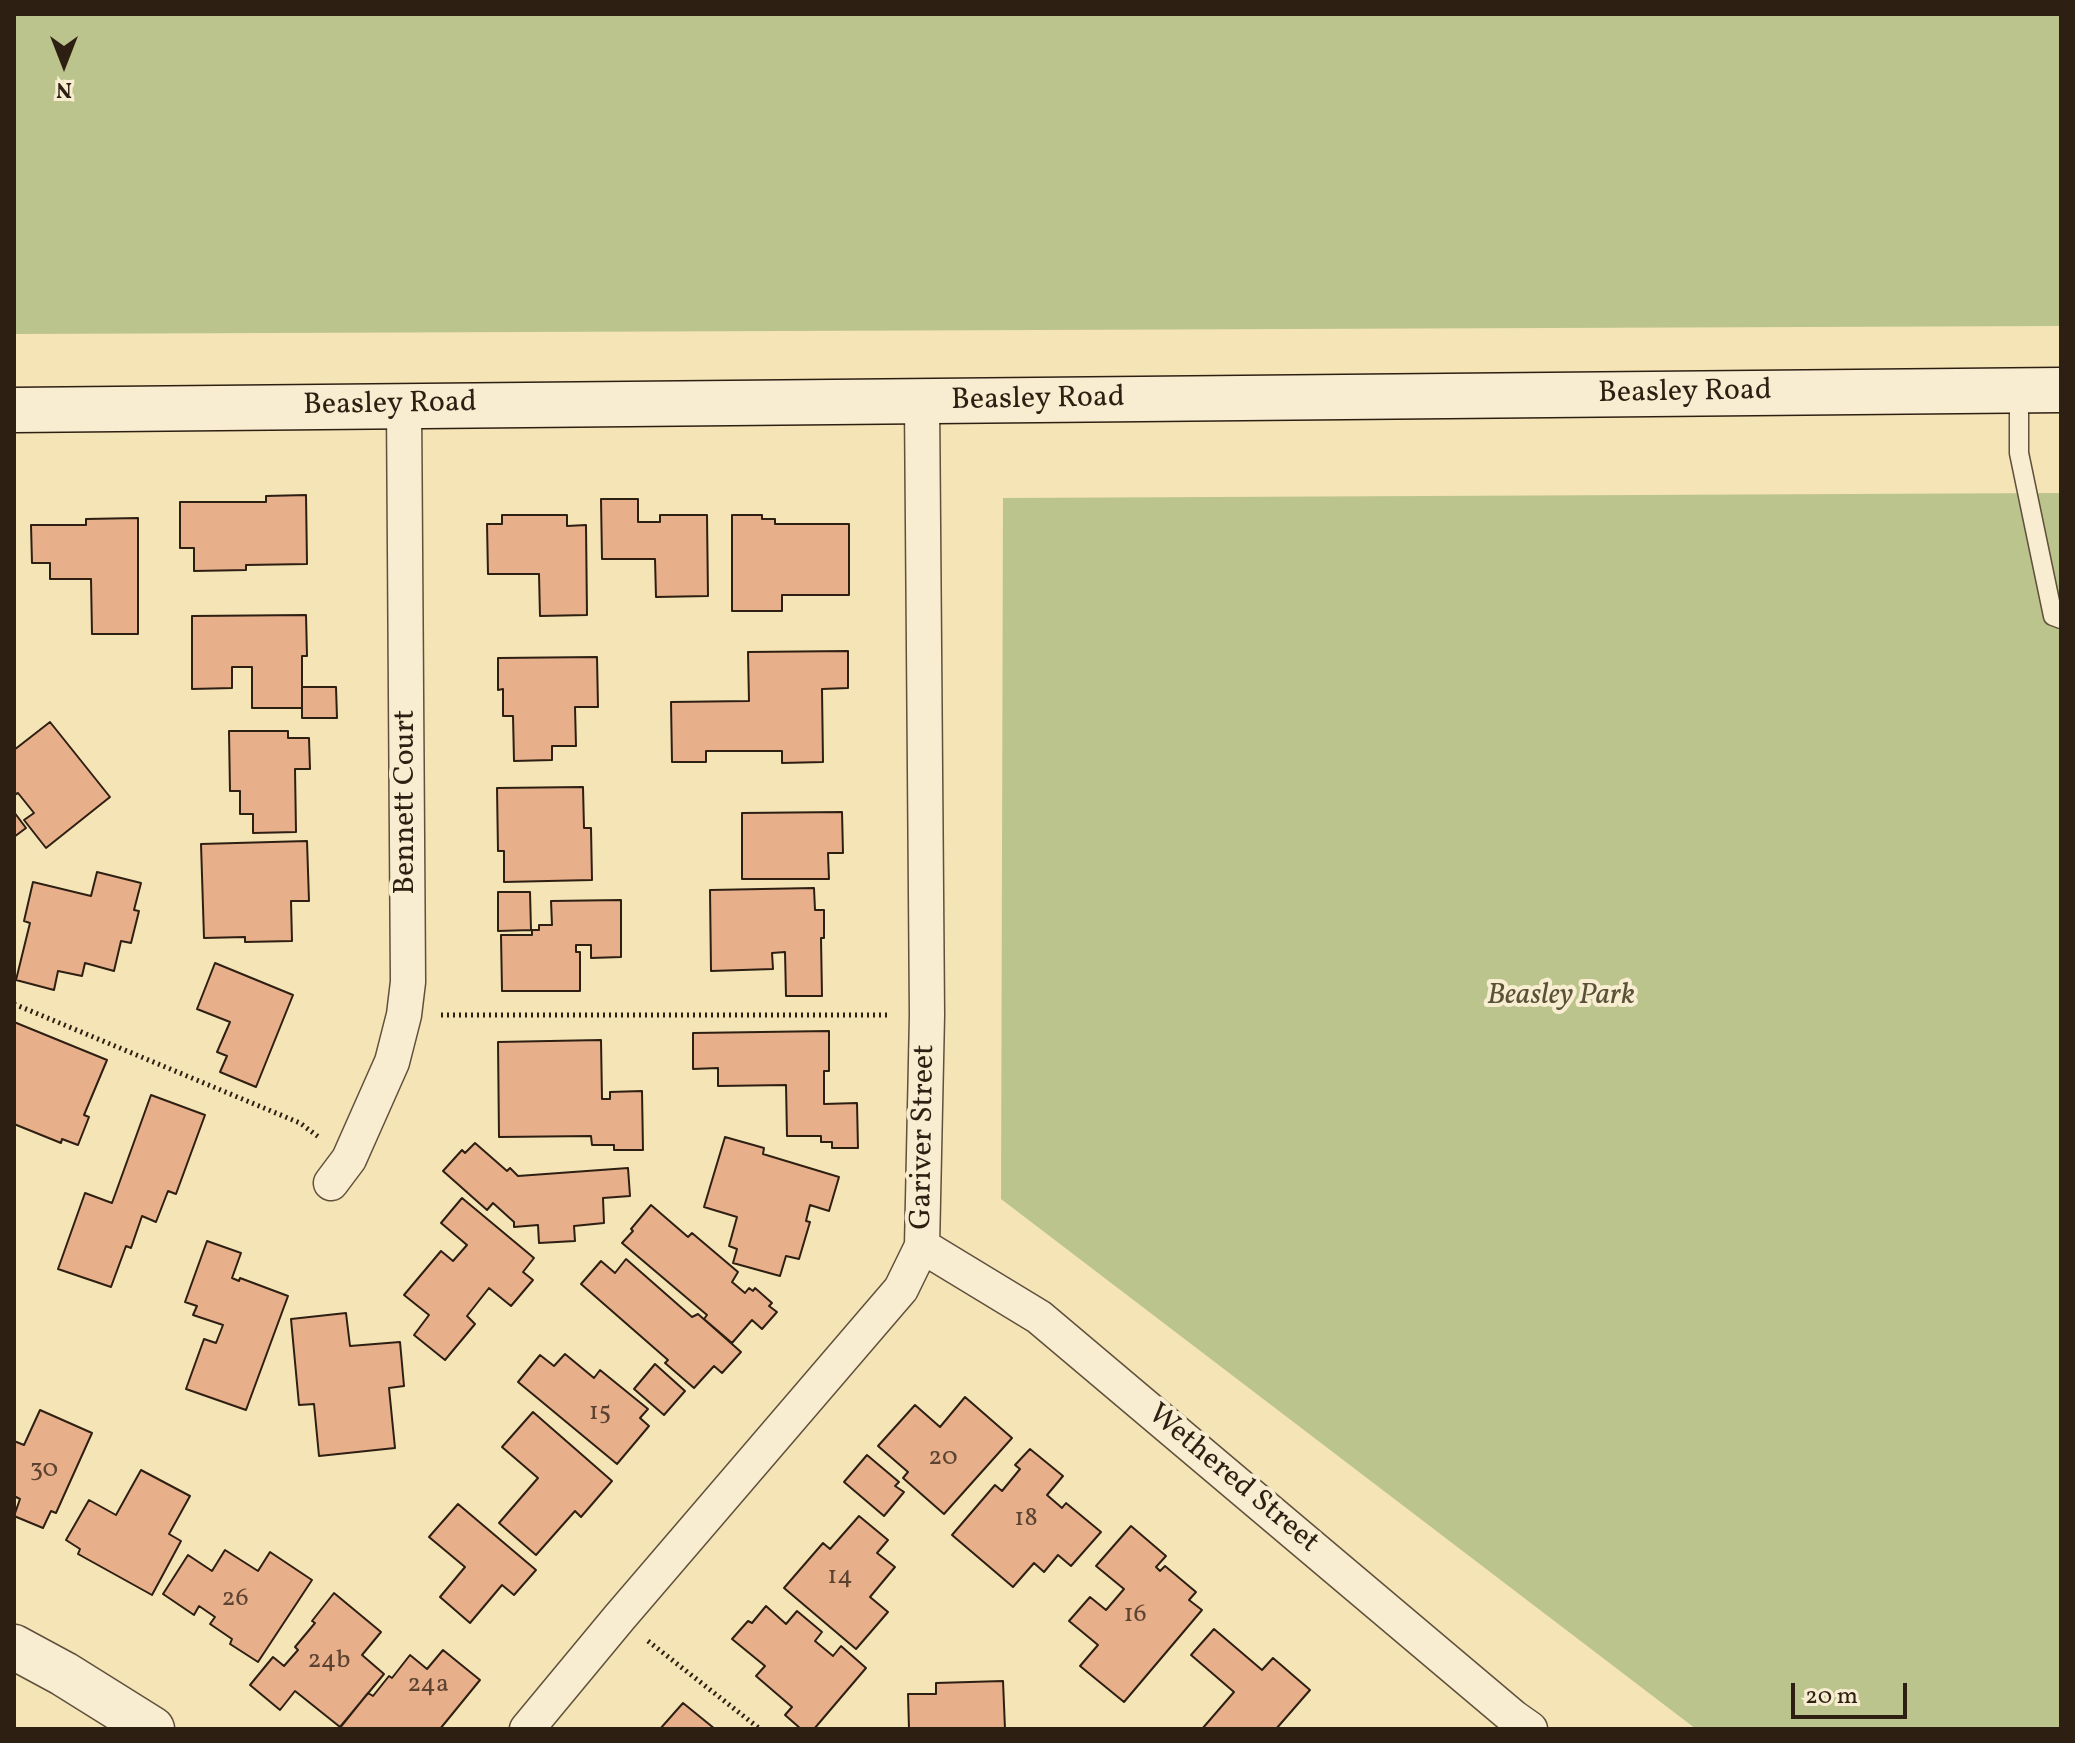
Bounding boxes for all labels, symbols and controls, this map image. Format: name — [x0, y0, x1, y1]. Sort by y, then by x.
north arrow — [24, 24, 104, 104]
text: N — [56, 73, 72, 104]
street label: Beasley Road — [1598, 374, 1772, 414]
street label: Beasley Road — [951, 381, 1125, 421]
street label: Beasley Road — [303, 386, 477, 426]
street label: Bennett Court — [389, 709, 425, 895]
park label: Beasley Park — [1487, 979, 1635, 1015]
street label: Gariver Street — [905, 1044, 945, 1230]
house number: 15 — [589, 1398, 611, 1430]
street label: Wethered Street — [1139, 1398, 1325, 1562]
house number: 20 — [928, 1443, 958, 1475]
house number: 30 — [30, 1455, 58, 1487]
house number: 18 — [1014, 1504, 1038, 1536]
house number: 14 — [827, 1562, 853, 1594]
house number: 26 — [221, 1584, 249, 1616]
house number: 16 — [1123, 1600, 1147, 1632]
house number: 24b — [308, 1646, 350, 1678]
scale bar — [1795, 1667, 1911, 1717]
house number: 24a — [407, 1670, 449, 1702]
text: 20 m — [1805, 1680, 1858, 1714]

